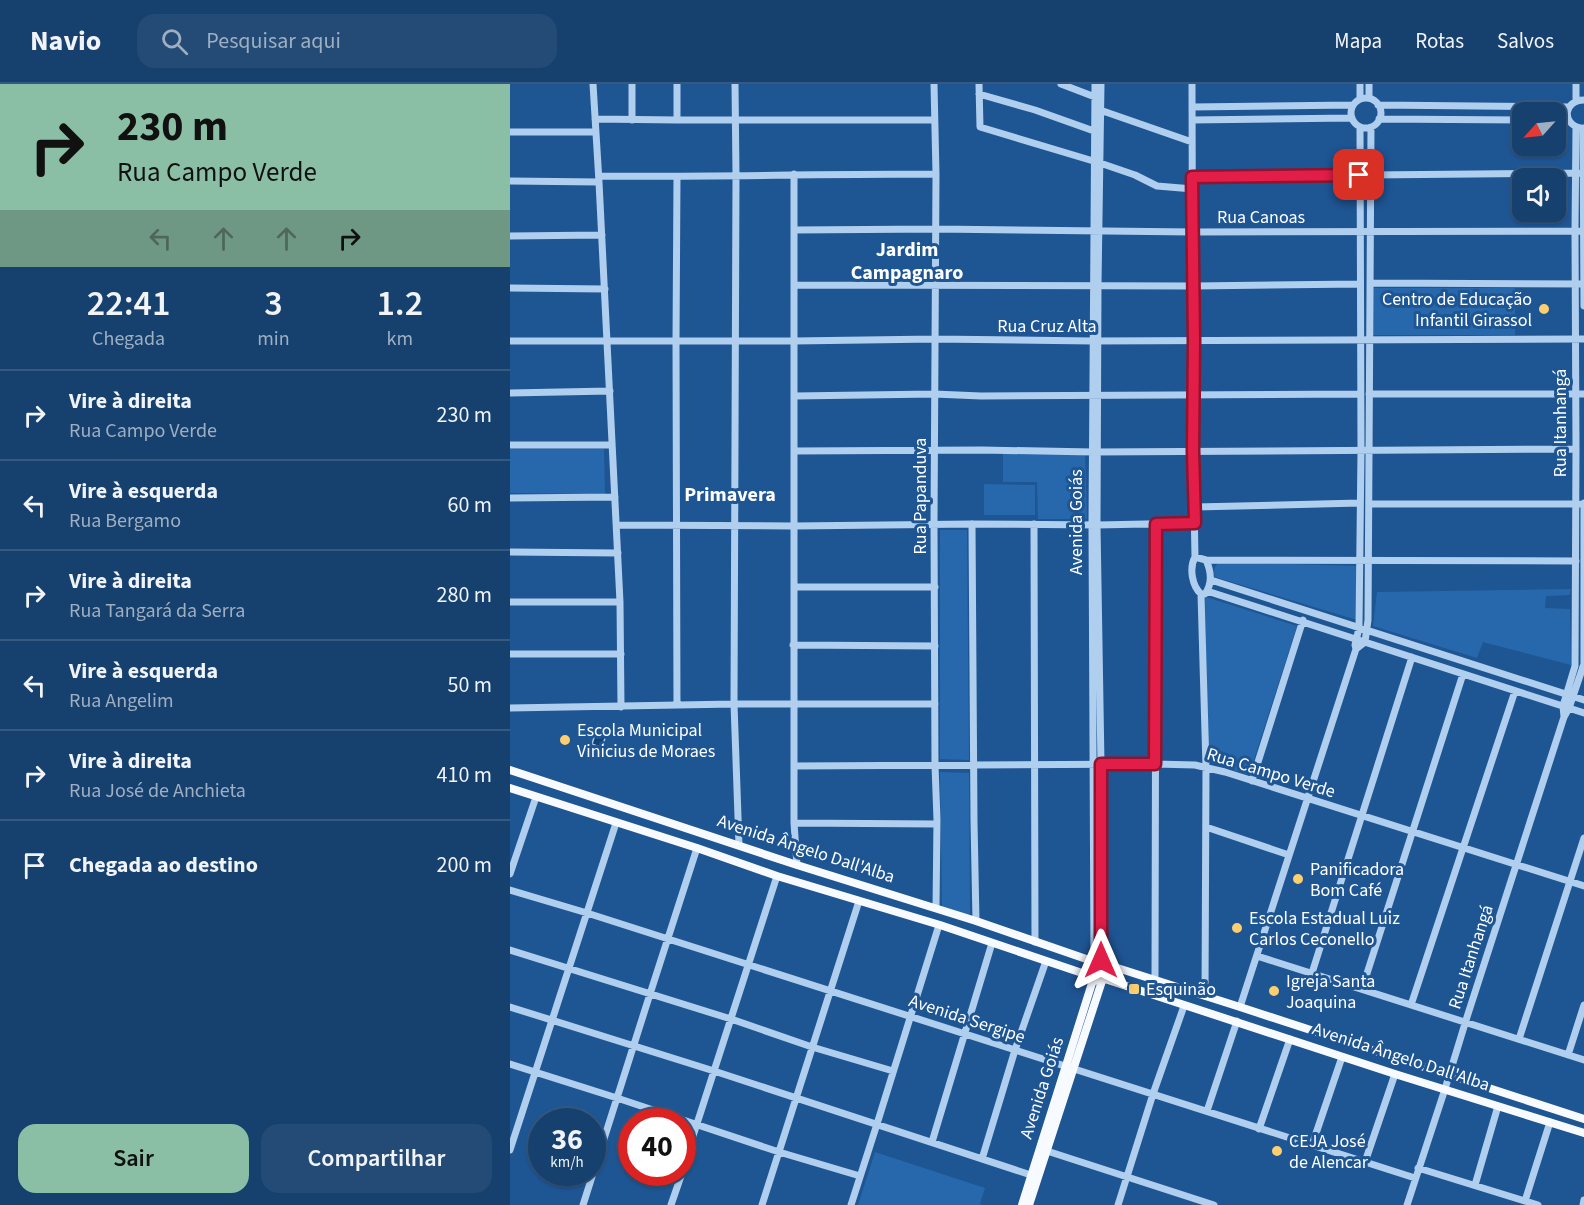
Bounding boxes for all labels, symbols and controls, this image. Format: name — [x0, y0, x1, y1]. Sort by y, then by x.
search box — [137, 14, 557, 68]
text: Navio — [30, 21, 101, 61]
icon: search — [158, 25, 191, 58]
text: Pesquisar aqui — [206, 25, 341, 57]
text: Mapa — [1334, 26, 1382, 56]
text: Rotas — [1415, 26, 1464, 56]
text: Salvos — [1497, 26, 1554, 56]
text: 230 m — [117, 97, 228, 157]
north arrow — [1512, 102, 1566, 156]
map controls — [1512, 102, 1566, 222]
icon: right — [18, 108, 96, 186]
pin — [1333, 149, 1384, 200]
text: Rua Campo Verde — [117, 153, 317, 192]
icon: arrive — [1342, 158, 1375, 191]
button: sound — [1512, 168, 1566, 222]
street label: Rua Canoas — [1217, 205, 1305, 230]
icon: left — [144, 222, 177, 255]
icon: ahead — [207, 222, 240, 255]
icon: ahead — [270, 222, 303, 255]
icon: right — [333, 222, 366, 255]
district label: Jardim Campagnaro — [851, 236, 963, 287]
text: 22:41 — [87, 278, 171, 329]
text: 3 — [264, 278, 283, 329]
text: 1.2 — [376, 278, 423, 329]
place label: Centro de Educação Infantil Girassol — [1382, 287, 1532, 333]
marker: Centro de Educação Infantil Girassol — [1537, 302, 1551, 316]
street label: Rua Cruz Alta — [997, 314, 1097, 339]
text: Chegada — [92, 325, 165, 353]
text: min — [257, 325, 290, 353]
text: km — [387, 325, 413, 353]
street label: Rua Itanhangá — [1548, 369, 1573, 477]
text: Vire à direita — [69, 385, 192, 417]
icon: right — [18, 399, 51, 432]
text: 230 m — [437, 399, 492, 431]
text: Rua Campo Verde — [69, 417, 217, 445]
street label: Rua Papanduva — [908, 438, 933, 554]
street label: Avenida Goiás — [1064, 469, 1089, 575]
text: Vire à esquerda — [69, 475, 218, 507]
district label: Primavera — [684, 481, 776, 509]
icon: left — [18, 489, 51, 522]
text: 60 m — [447, 489, 492, 521]
text: Rua Bergamo — [69, 507, 181, 535]
text: Vire à direita — [69, 565, 192, 597]
icon: right — [18, 579, 51, 612]
text: 280 m — [437, 579, 492, 611]
text: Rua Tangará da Serra — [69, 597, 245, 625]
text: Vire à esquerda — [69, 655, 218, 687]
icon: left — [18, 669, 51, 702]
text: 50 m — [447, 669, 492, 701]
text: Rua Angelim — [69, 687, 173, 715]
place label: Escola Municipal Vinicius de Moraes — [577, 718, 715, 764]
marker: Escola Municipal Vinicius de Moraes — [558, 733, 572, 747]
street label: Rua Campo Verde — [1204, 742, 1338, 804]
text: Vire à direita — [69, 745, 192, 777]
icon: right — [18, 759, 51, 792]
text: 410 m — [437, 759, 492, 791]
text: Rua José de Anchieta — [69, 777, 246, 805]
street label: Avenida Ângelo Dall'Alba — [714, 809, 898, 889]
icon: arrive — [18, 849, 51, 882]
text: Chegada ao destino — [69, 849, 258, 881]
text: 200 m — [437, 849, 492, 881]
place label: Panificadora Bom Café — [1310, 857, 1404, 903]
marker: Panificadora Bom Café — [1291, 872, 1305, 886]
street label: Rua Itanhangá — [1442, 901, 1500, 1013]
place label: Escola Estadual Luiz Carlos Ceconello — [1249, 906, 1400, 952]
marker: Escola Estadual Luiz Carlos Ceconello — [1230, 921, 1244, 935]
position arrow — [1069, 928, 1133, 992]
place label: Igreja Santa Joaquina — [1286, 969, 1375, 1015]
place label: Esquinão — [1146, 977, 1216, 1002]
marker: Esquinão — [1127, 982, 1141, 996]
marker: Igreja Santa Joaquina — [1267, 984, 1281, 998]
street label: Avenida Sergipe — [906, 988, 1028, 1050]
street label: Avenida Ângelo Dall'Alba — [1309, 1017, 1493, 1097]
street label: Avenida Goiás — [1014, 1034, 1070, 1142]
speed limit sign: 40 — [618, 1108, 696, 1186]
text: 36 — [551, 1118, 583, 1161]
button: Sair — [18, 1124, 249, 1193]
button: Compartilhar — [261, 1124, 492, 1193]
place label: CEJA José de Alencar — [1289, 1129, 1369, 1175]
marker: CEJA José de Alencar — [1270, 1144, 1284, 1158]
text: km/h — [550, 1152, 584, 1173]

